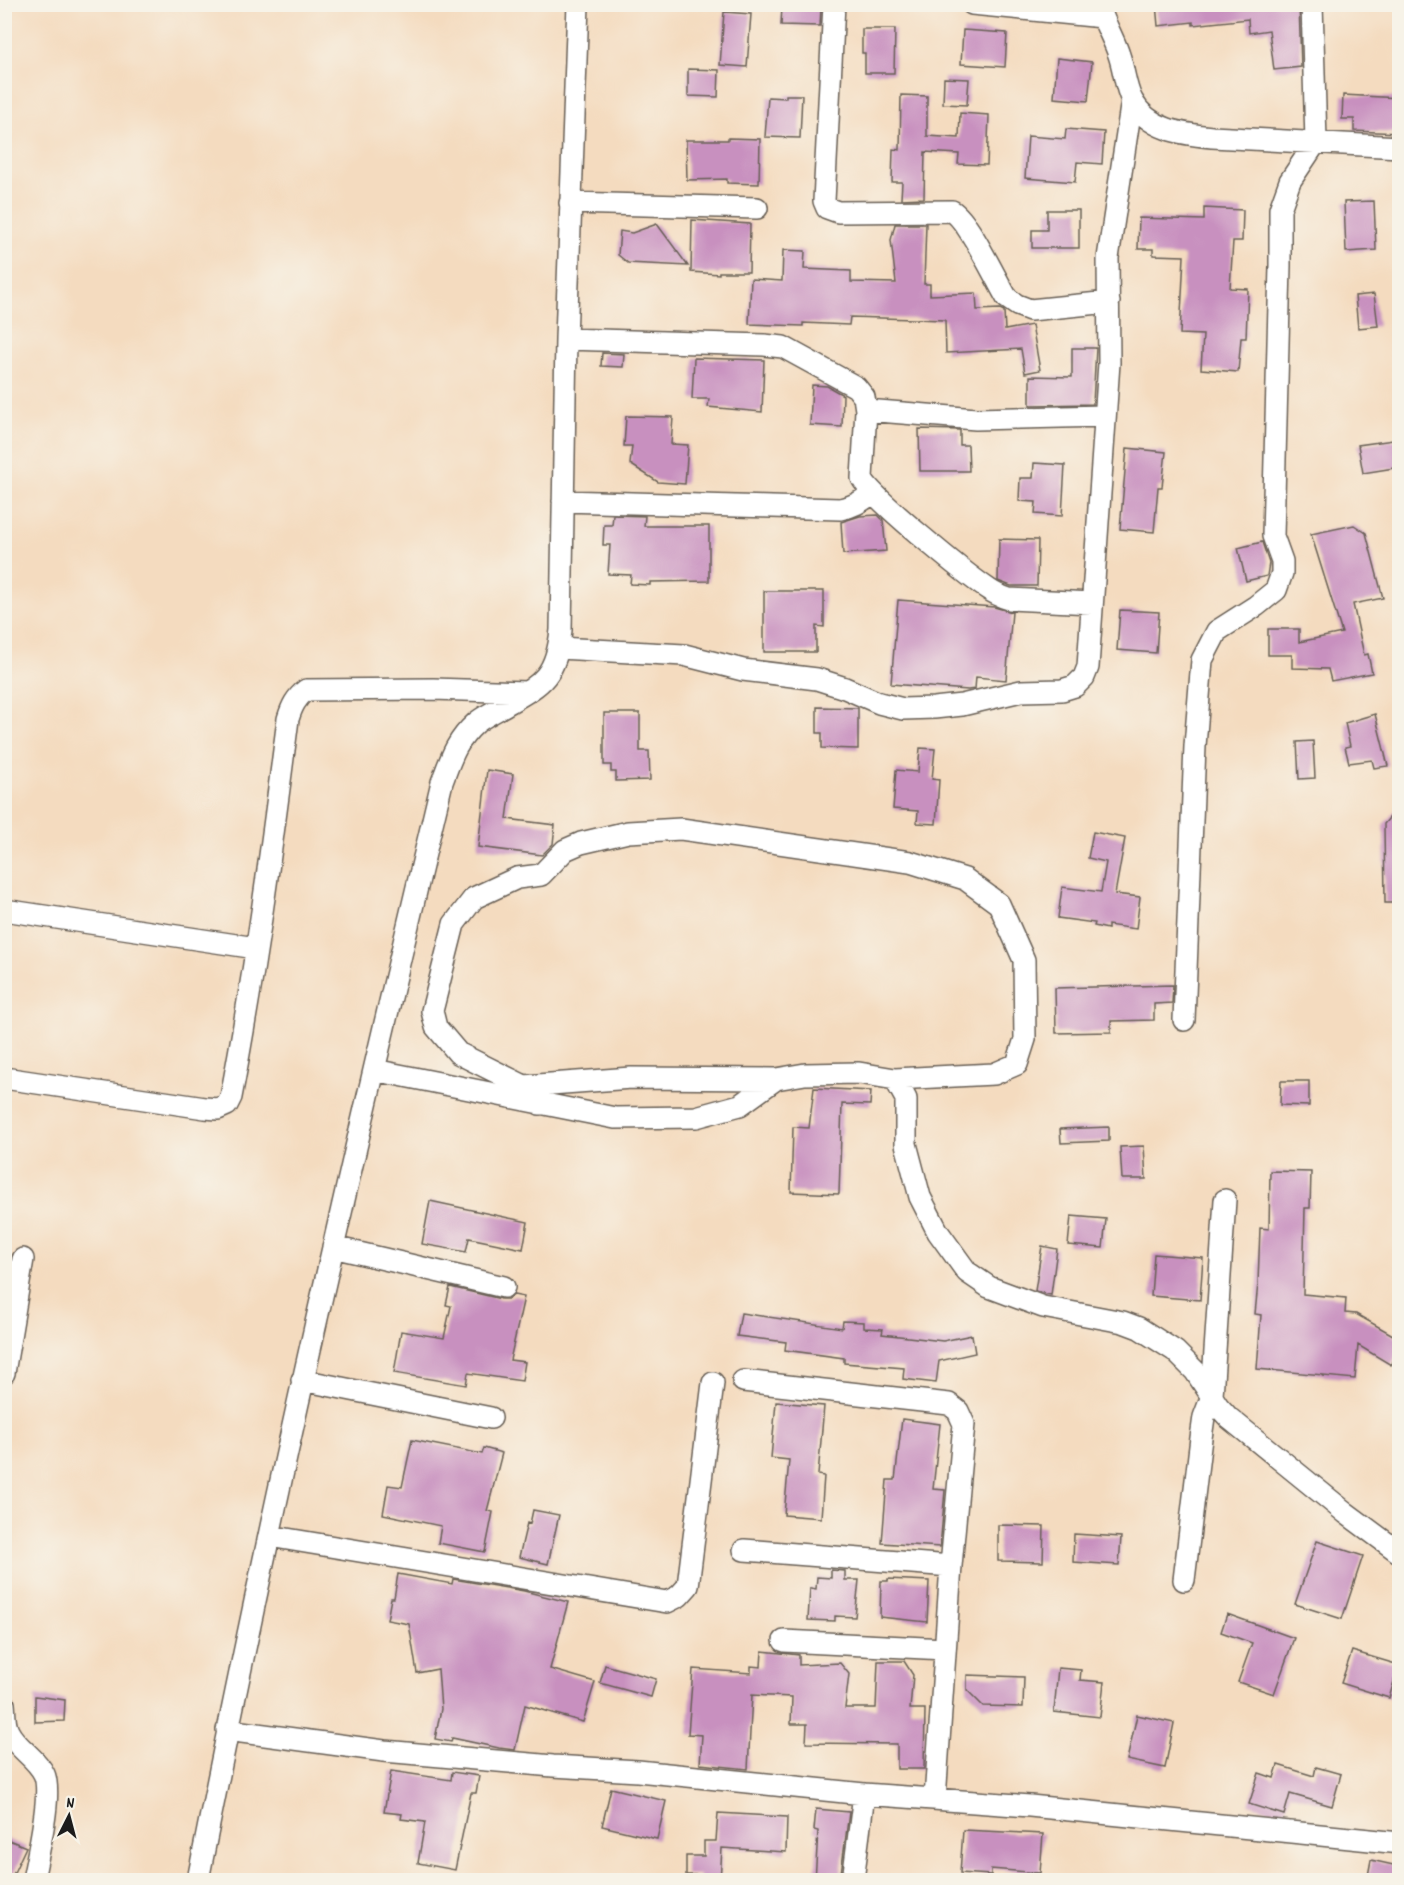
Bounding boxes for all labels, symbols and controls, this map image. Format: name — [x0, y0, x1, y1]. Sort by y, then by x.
north arrow — [39, 1786, 99, 1846]
text: N — [65, 1792, 76, 1815]

